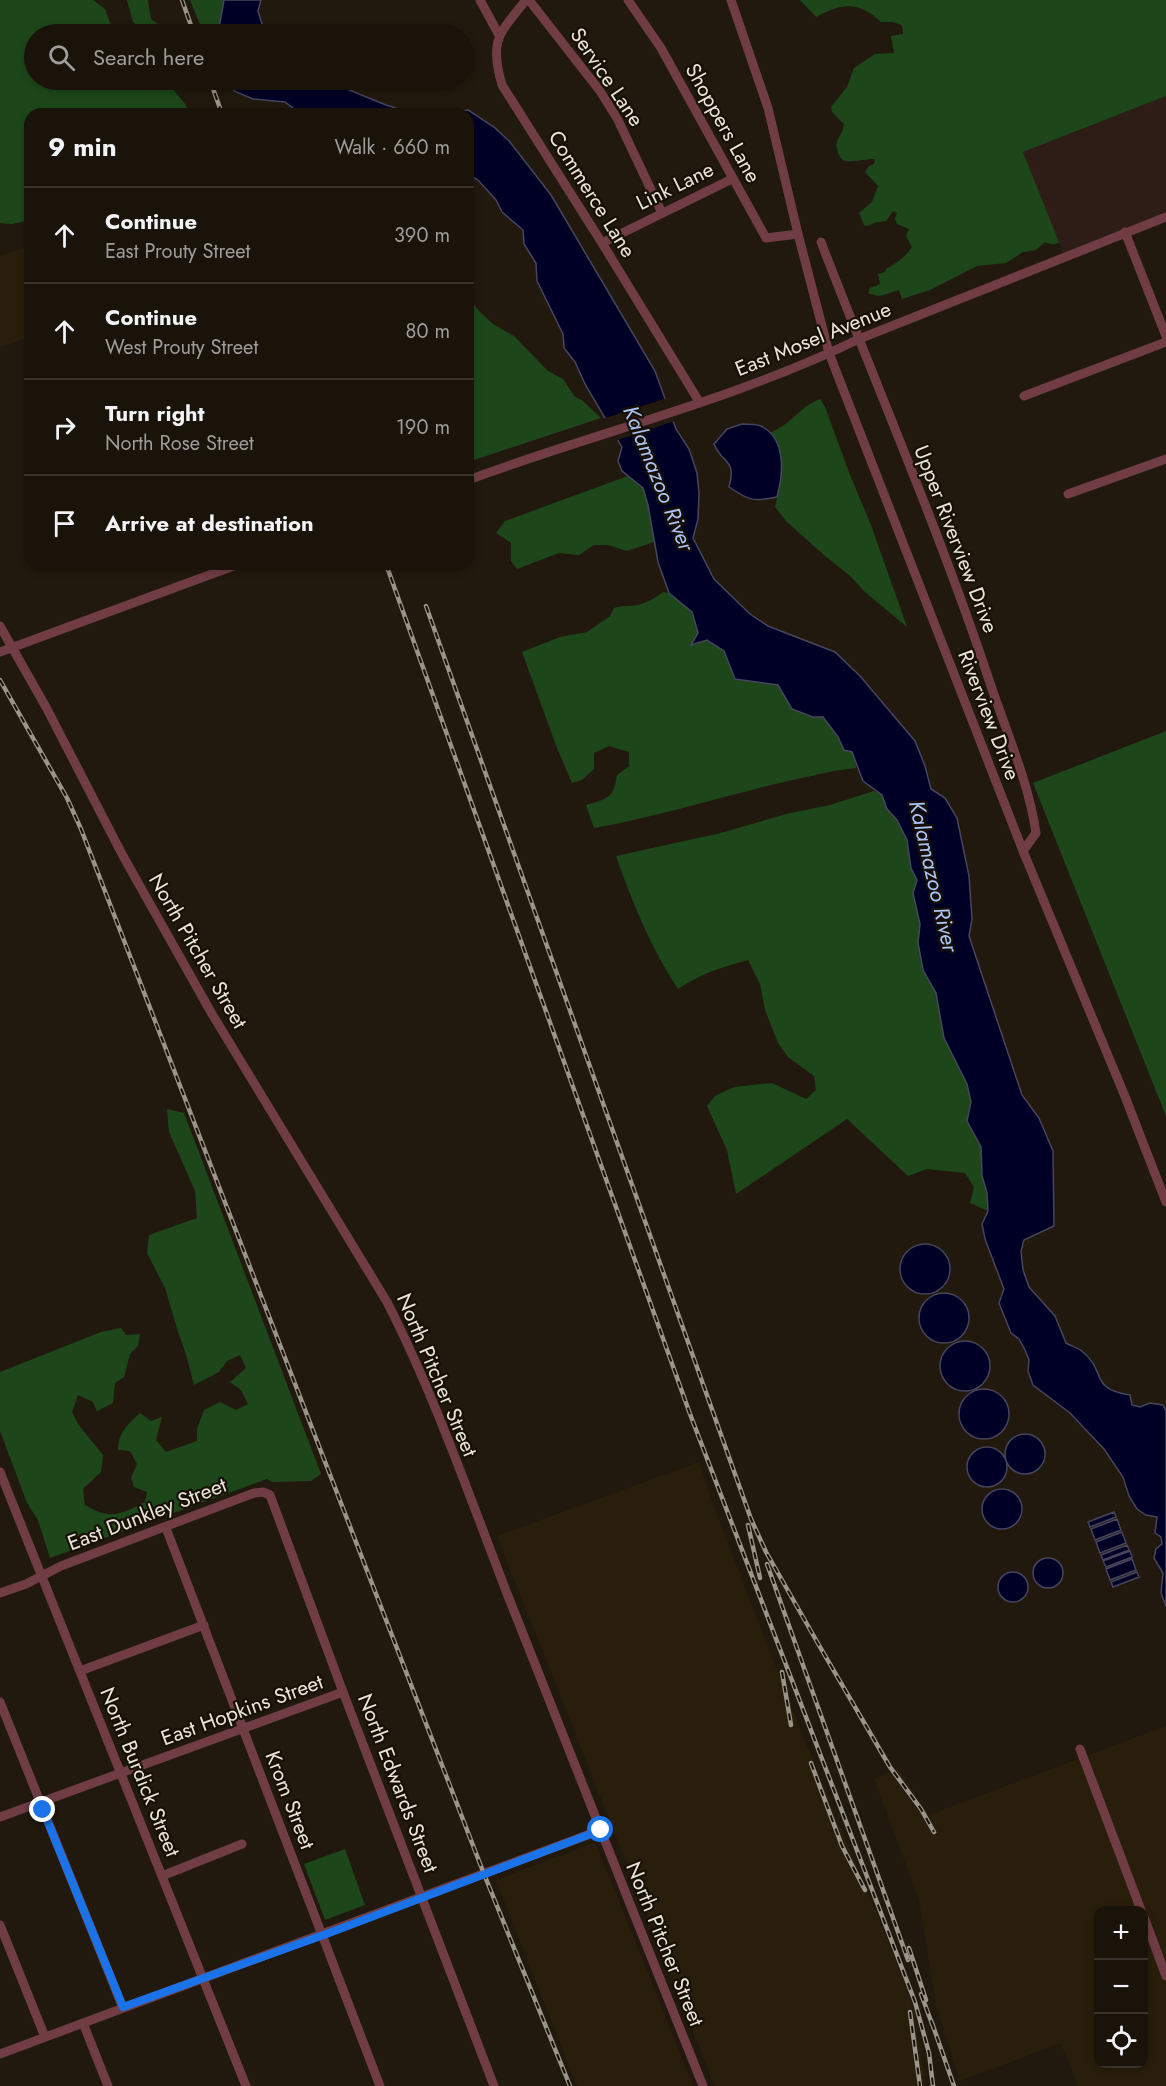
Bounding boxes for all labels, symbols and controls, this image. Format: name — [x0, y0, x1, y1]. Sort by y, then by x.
street label: Service Lane — [563, 22, 651, 133]
search box — [24, 24, 474, 90]
icon: search — [45, 41, 78, 74]
text: Search here — [93, 41, 204, 73]
street label: Shoppers Lane — [678, 58, 768, 188]
street label: Commerce Lane — [541, 125, 643, 264]
text: 9 min — [48, 128, 117, 166]
text: Walk · 660 m — [335, 133, 450, 162]
street label: Link Lane — [631, 154, 719, 218]
text: Continue — [105, 205, 197, 237]
icon: ahead — [48, 219, 81, 252]
text: 390 m — [394, 221, 450, 250]
text: East Prouty Street — [105, 237, 250, 266]
street label: East Mosel Avenue — [731, 294, 896, 384]
text: Continue — [105, 301, 197, 333]
icon: ahead — [48, 315, 81, 348]
text: 80 m — [405, 317, 450, 346]
text: West Prouty Street — [105, 333, 258, 362]
text: Turn right — [105, 397, 205, 429]
water label: Kalamazoo River — [615, 400, 703, 557]
icon: right — [48, 411, 81, 444]
text: 190 m — [396, 413, 450, 442]
text: North Rose Street — [105, 429, 254, 458]
street label: Upper Riverview Drive — [906, 441, 1006, 637]
icon: arrive — [48, 507, 81, 540]
text: Arrive at destination — [105, 507, 314, 539]
street label: Riverview Drive — [950, 646, 1028, 785]
water label: Kalamazoo River — [901, 797, 967, 956]
street label: North Pitcher Street — [141, 868, 255, 1034]
street label: North Pitcher Street — [389, 1289, 485, 1461]
street label: East Dunkley Street — [63, 1470, 231, 1558]
street label: East Hopkins Street — [157, 1667, 327, 1753]
street label: North Burdick Street — [92, 1683, 188, 1861]
street label: North Edwards Street — [350, 1689, 446, 1877]
street label: Krom Street — [258, 1747, 322, 1853]
route end — [29, 1796, 55, 1822]
route start — [587, 1816, 613, 1842]
street label: North Pitcher Street — [618, 1857, 712, 2031]
map controls — [1094, 1906, 1148, 2068]
button: + — [1094, 1906, 1148, 1960]
button: − — [1094, 1960, 1148, 2014]
button: locate — [1094, 2014, 1148, 2068]

